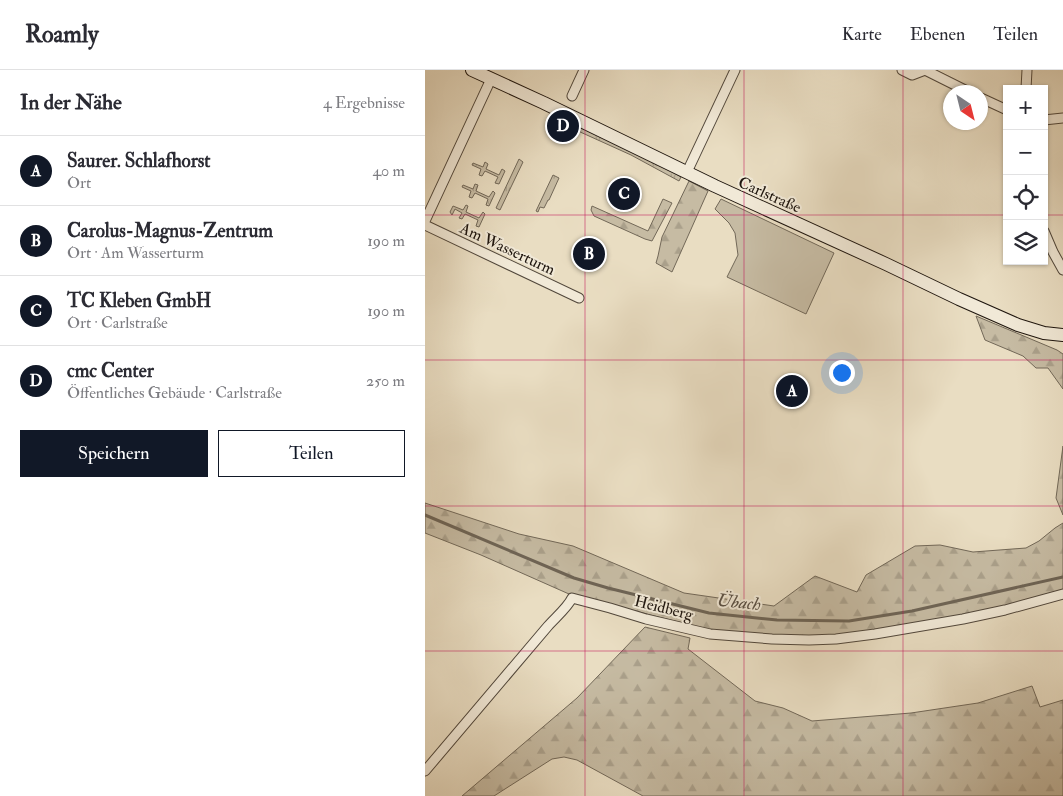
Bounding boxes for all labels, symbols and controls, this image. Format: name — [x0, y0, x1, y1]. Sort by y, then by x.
text: Roamly — [25, 19, 99, 50]
text: Karte — [842, 23, 882, 46]
text: Ebenen — [910, 23, 965, 46]
text: Teilen — [993, 23, 1038, 46]
north arrow — [943, 85, 988, 130]
map controls — [1003, 85, 1048, 265]
button: + — [1003, 85, 1048, 130]
text: In der Nähe — [20, 89, 122, 116]
text: 4 Ergebnisse — [323, 93, 405, 113]
pin: D — [547, 107, 579, 145]
button: − — [1003, 130, 1048, 175]
text: Saurer. Schlafhorst — [67, 149, 211, 173]
text: A — [31, 161, 41, 181]
text: 40 m — [372, 161, 405, 181]
street label: Carlstraße — [735, 172, 804, 218]
text: Ort — [67, 173, 91, 193]
pin: C — [608, 175, 640, 213]
button: locate — [1003, 175, 1048, 220]
street label: Am Wasserturm — [456, 218, 559, 280]
text: Carolus-Magnus-Zentrum — [67, 219, 273, 243]
button: layers — [1003, 220, 1048, 265]
text: B — [31, 231, 41, 251]
text: 190 m — [367, 231, 405, 251]
pin: B — [573, 235, 605, 273]
text: Ort · Am Wasserturm — [67, 243, 204, 263]
text: TC Kleben GmbH — [67, 289, 211, 313]
text: C — [30, 301, 42, 321]
text: 190 m — [367, 301, 405, 321]
text: Ort · Carlstraße — [67, 313, 168, 333]
text: cmc Center — [67, 359, 154, 383]
your location — [829, 360, 855, 386]
text: D — [29, 371, 43, 391]
text: 250 m — [366, 371, 405, 391]
pin: A — [776, 372, 808, 410]
text: Öffentliches Gebäude · Carlstraße — [67, 383, 282, 403]
button: Speichern — [20, 430, 208, 477]
button: Teilen — [218, 430, 405, 477]
water label: Übach — [716, 589, 762, 616]
street label: Heidberg — [632, 591, 696, 625]

